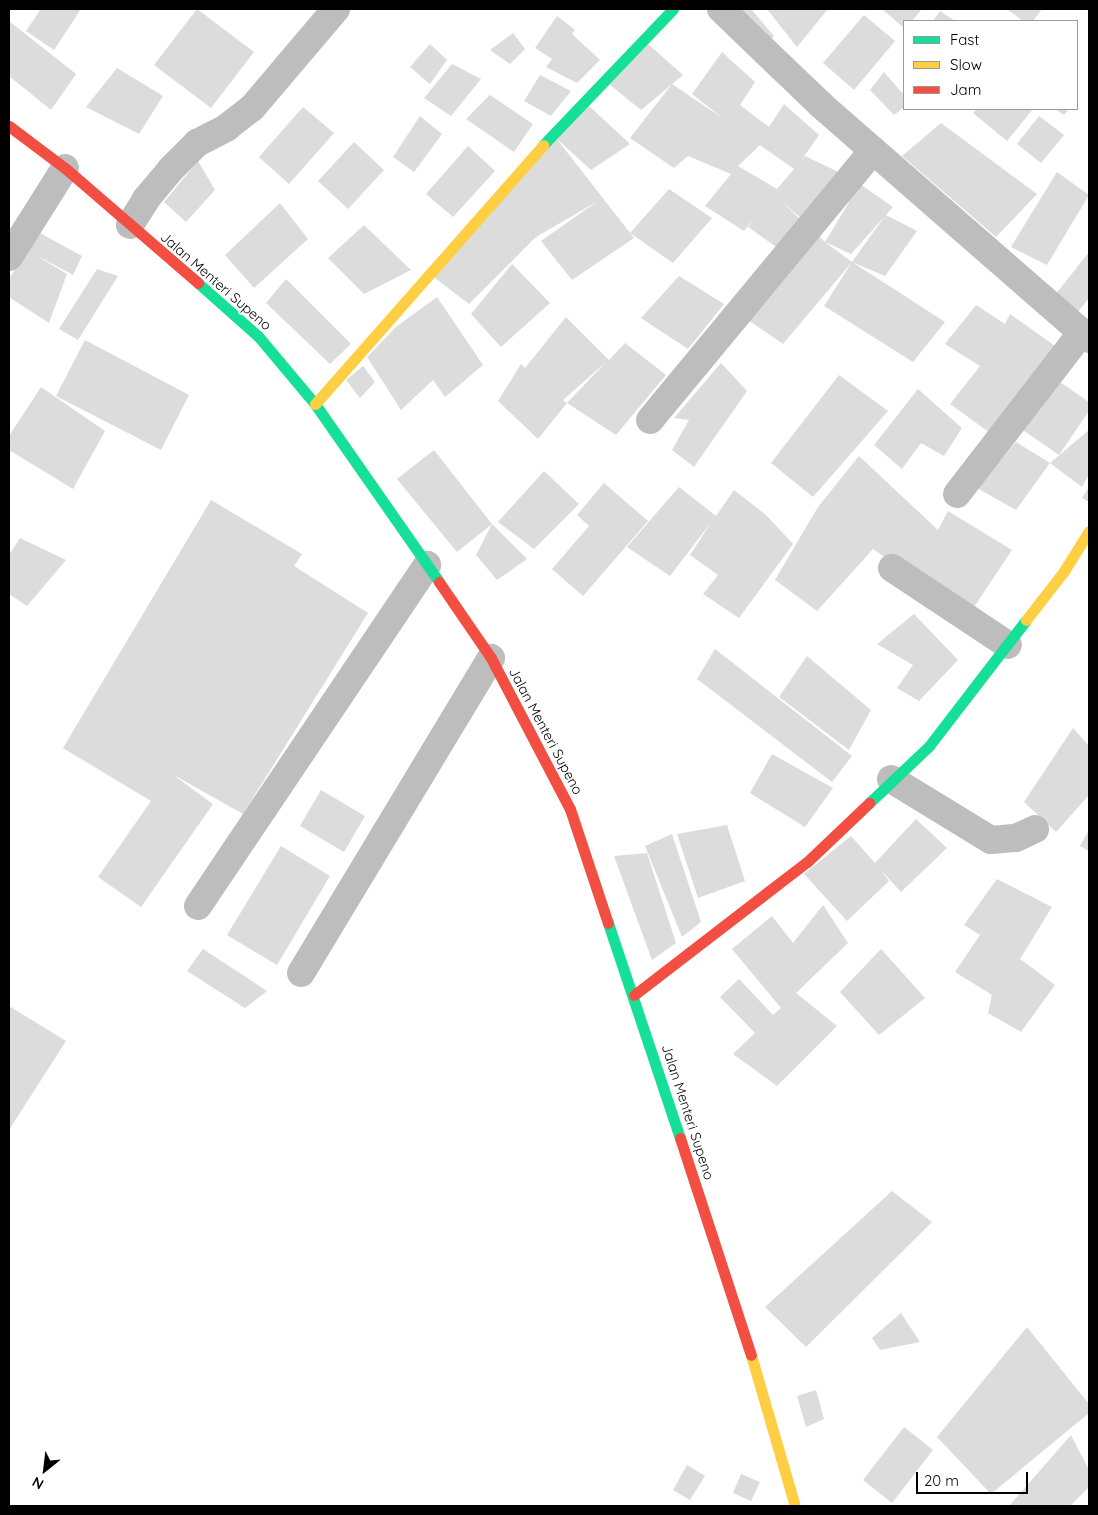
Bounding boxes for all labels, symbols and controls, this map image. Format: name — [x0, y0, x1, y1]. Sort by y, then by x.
legend — [903, 20, 1078, 110]
text: Fast — [950, 30, 979, 49]
text: Slow — [950, 55, 982, 74]
text: Jam — [950, 80, 981, 99]
street label: Jalan Menteri Supeno — [157, 228, 275, 334]
street label: Jalan Menteri Supeno — [505, 665, 587, 797]
street label: Jalan Menteri Supeno — [658, 1042, 718, 1182]
north arrow — [20, 1445, 70, 1495]
scale bar — [918, 1462, 1030, 1494]
text: 20 m — [924, 1471, 959, 1490]
text: N — [29, 1473, 47, 1493]

